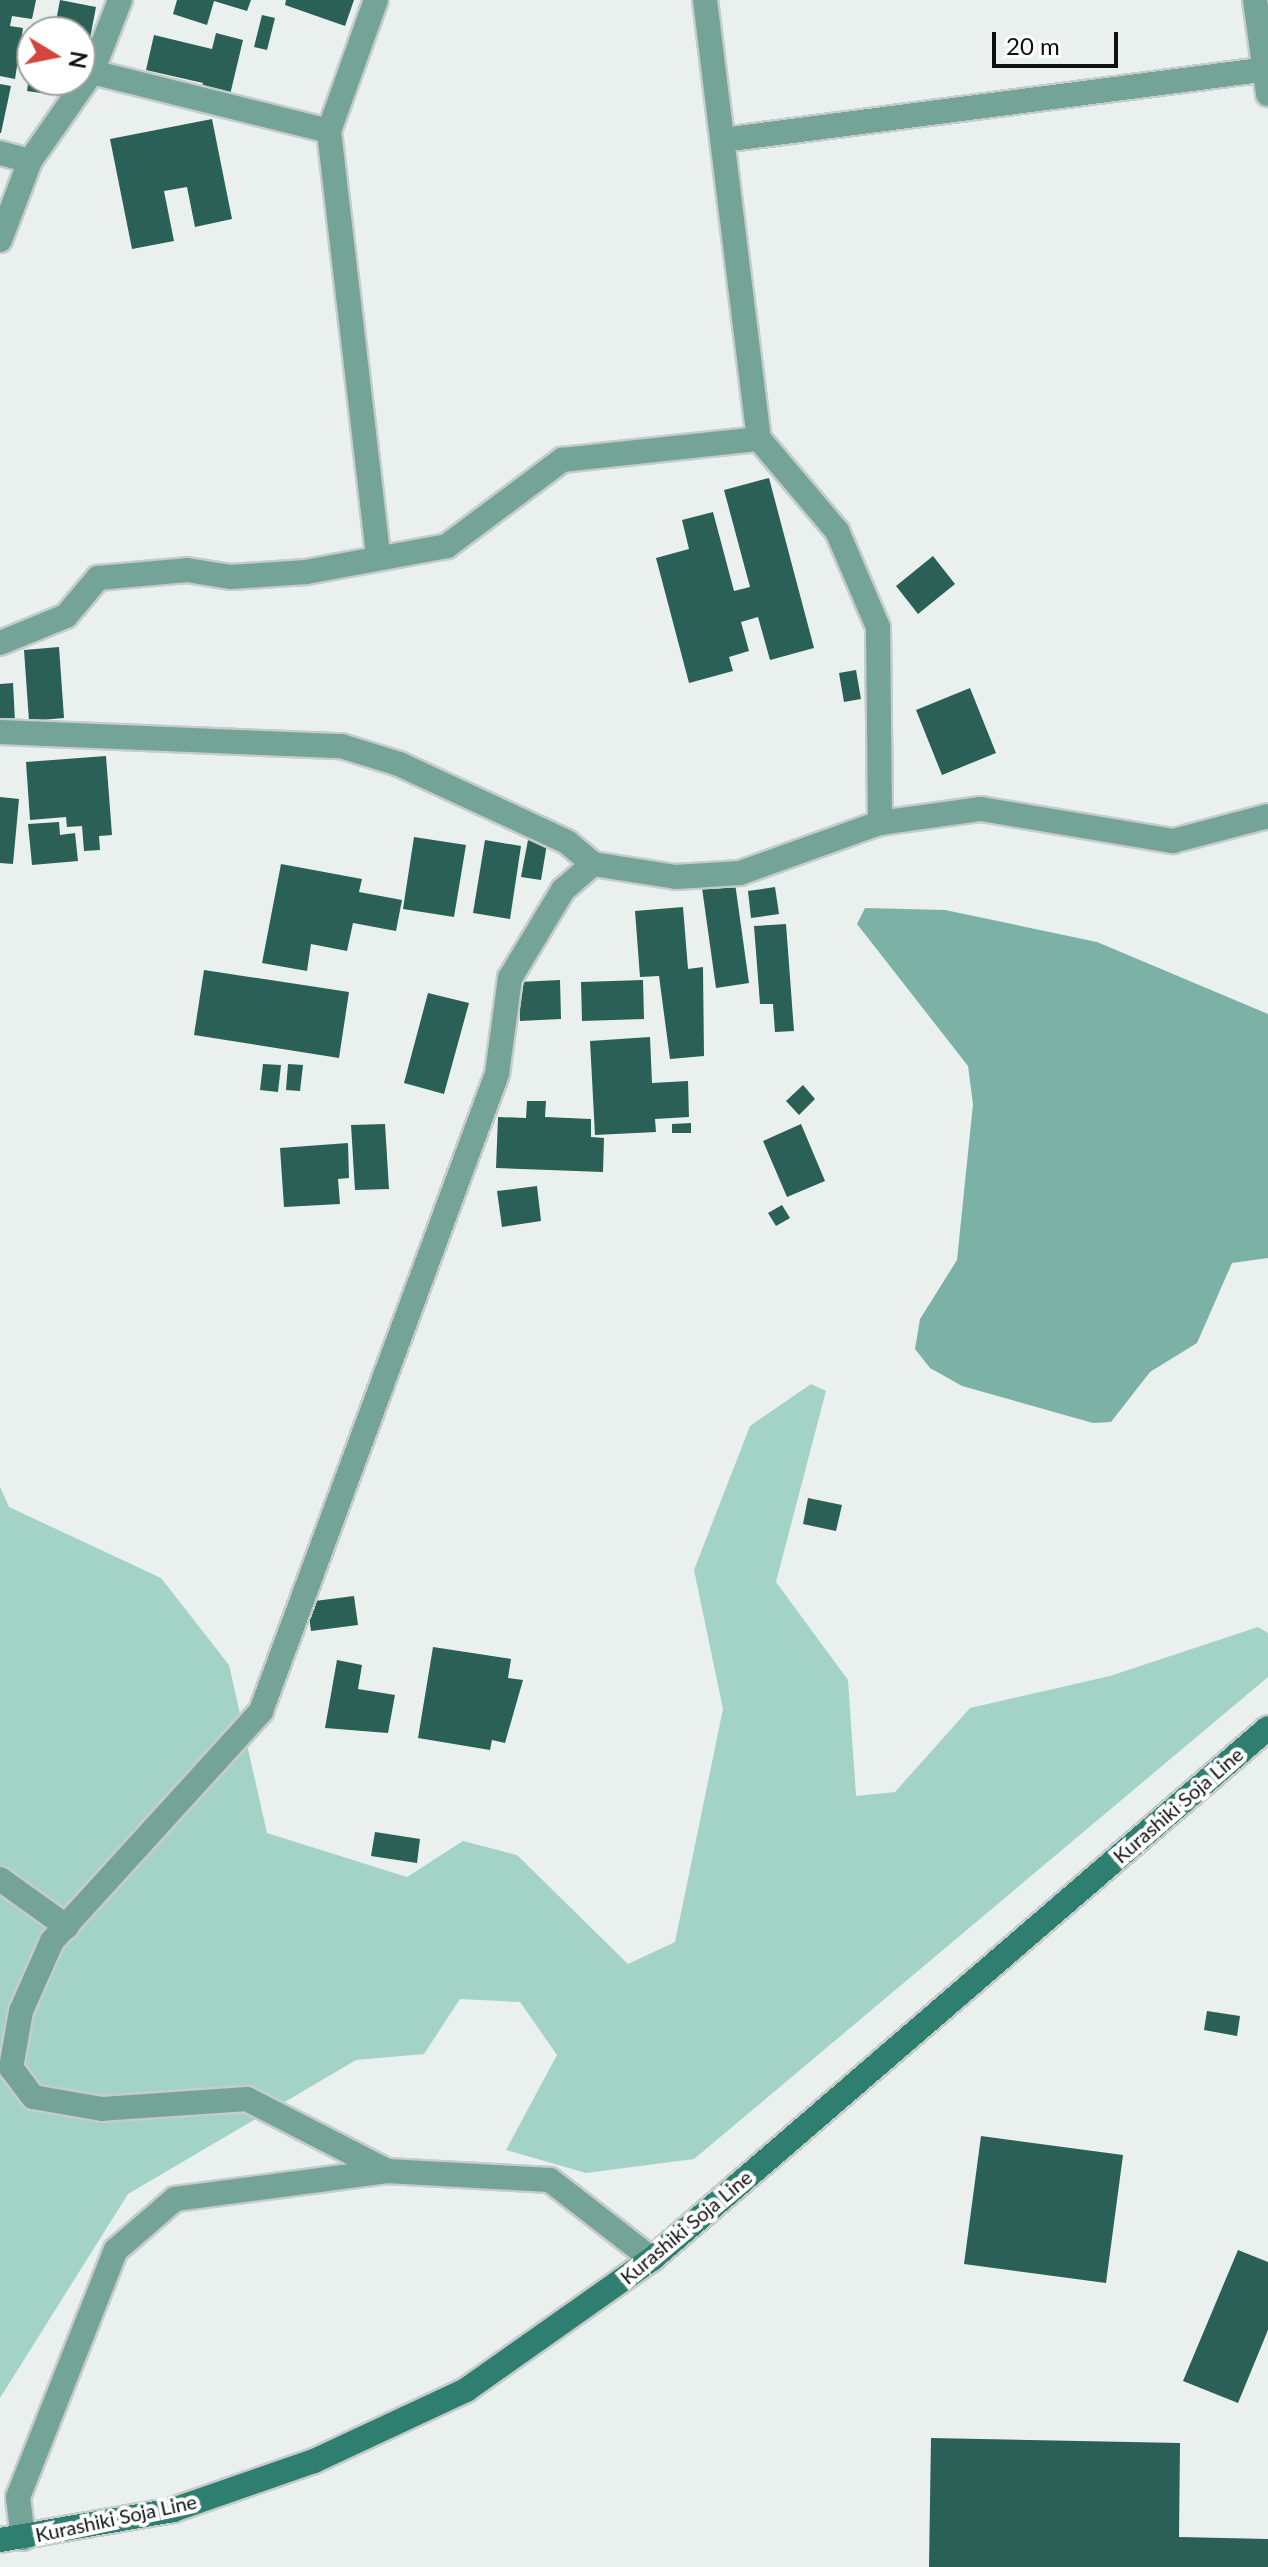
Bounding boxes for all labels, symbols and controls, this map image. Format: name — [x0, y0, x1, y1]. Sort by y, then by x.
north arrow — [16, 16, 96, 96]
scale bar — [996, 16, 1122, 66]
text: 20 m — [1006, 31, 1060, 60]
text: N — [63, 49, 93, 71]
street label: Kurashiki Soja Line — [1108, 1742, 1248, 1868]
street label: Kurashiki Soja Line — [615, 2165, 757, 2289]
street label: Kurashiki Soja Line — [33, 2489, 199, 2547]

